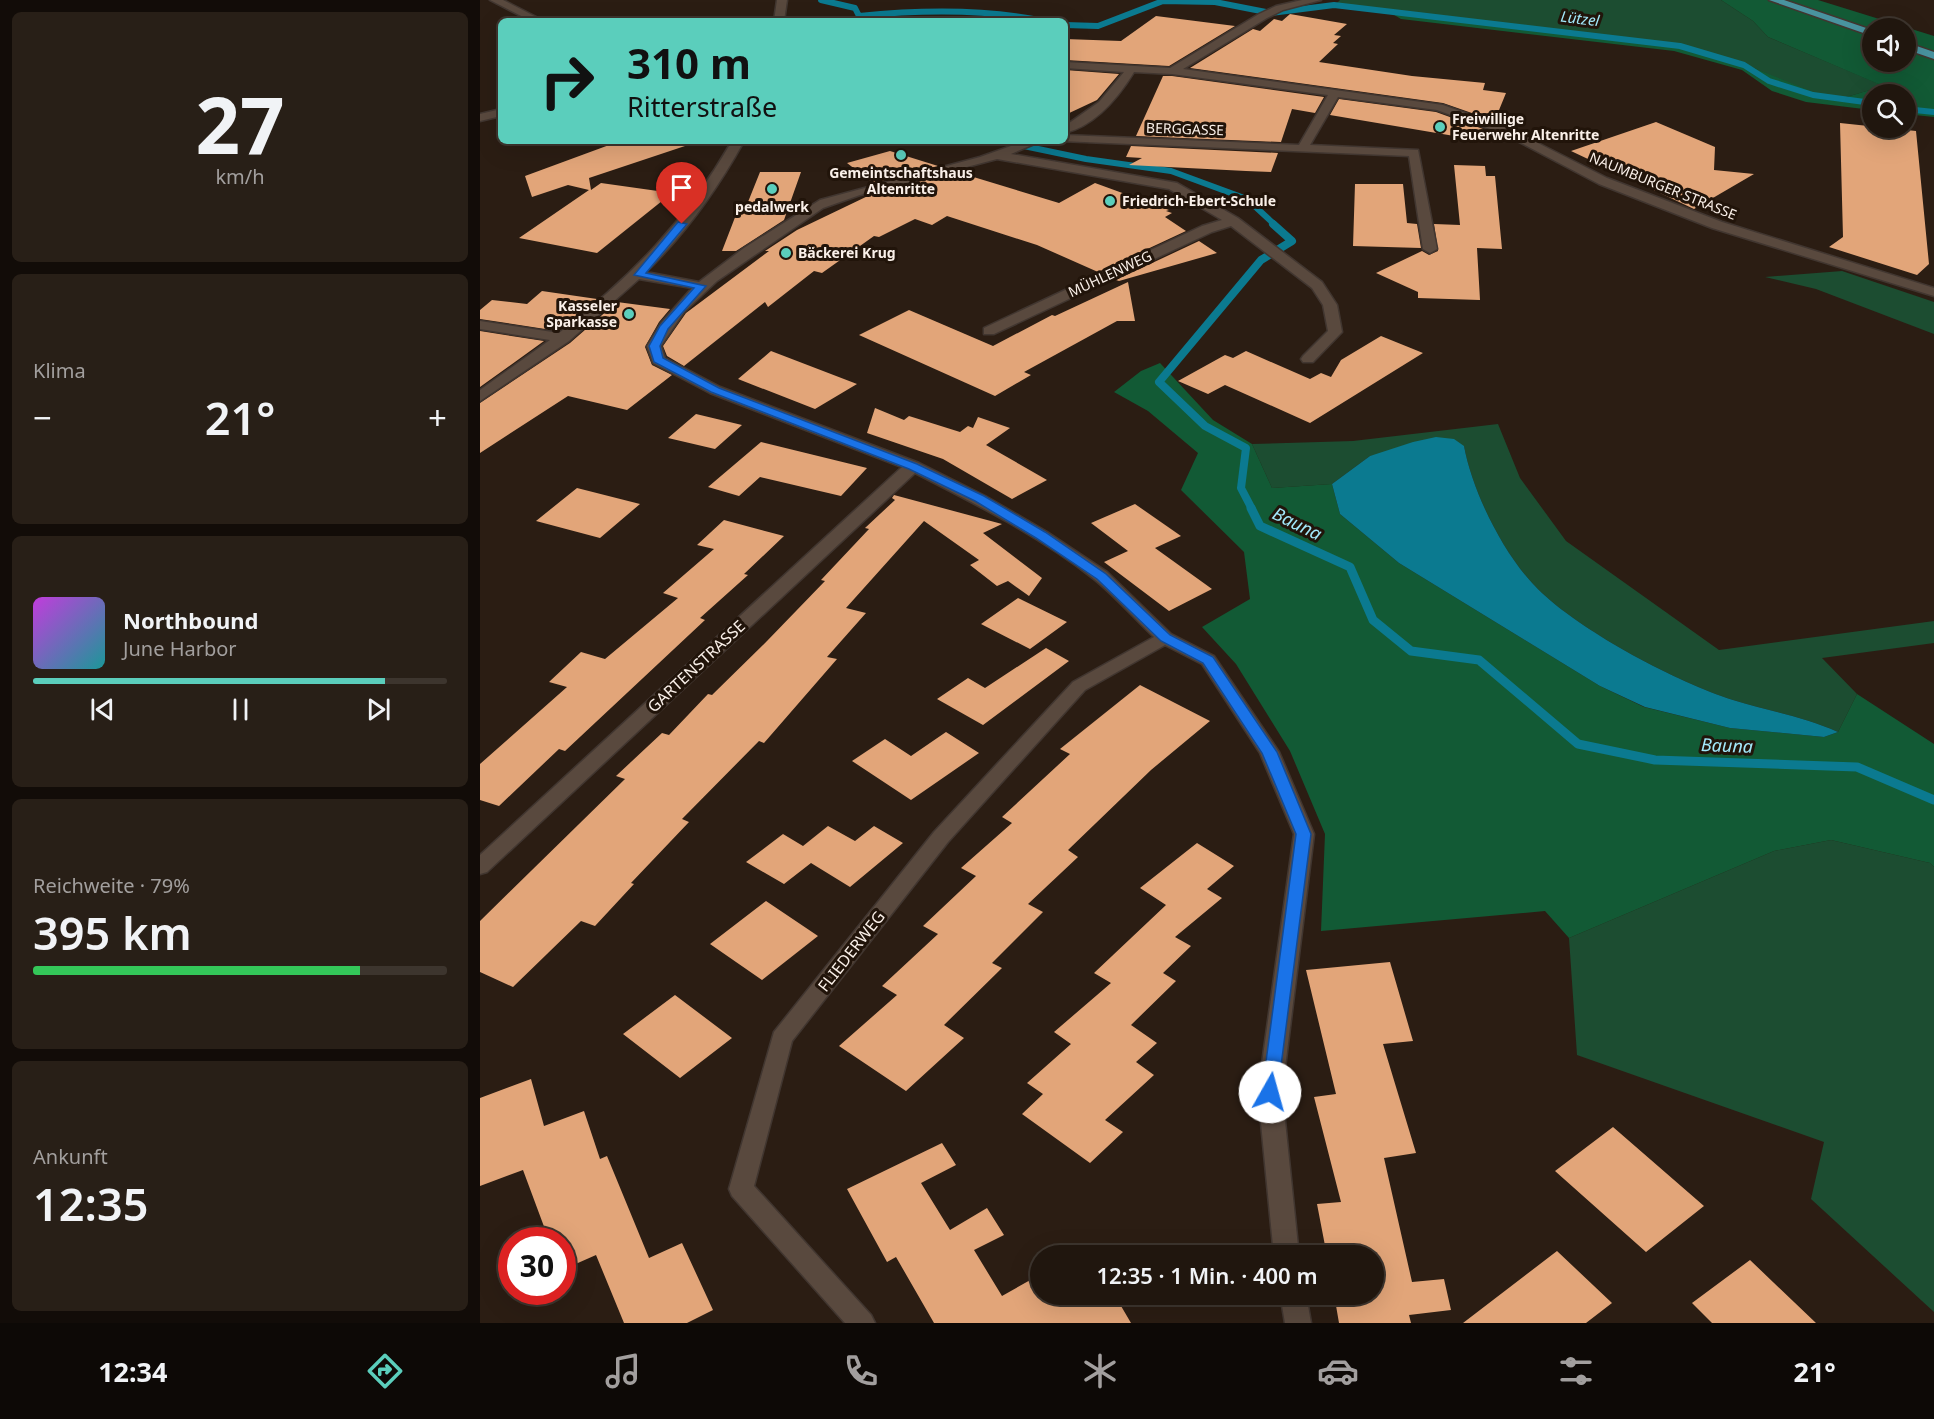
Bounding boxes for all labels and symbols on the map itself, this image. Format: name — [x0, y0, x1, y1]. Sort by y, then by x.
water label: Lützel — [1560, 6, 1602, 30]
place label: Freiwillige Feuerwehr Altenritte — [1452, 109, 1599, 144]
street label: BERGGASSE — [1146, 118, 1224, 139]
marker: Freiwillige Feuerwehr Altenritte — [1433, 120, 1447, 134]
street label: NAUMBURGER STRASSE — [1587, 147, 1740, 224]
marker: Gemeintschaftshaus Altenritte — [894, 148, 908, 162]
pin — [656, 162, 707, 224]
place label: Gemeintschaftshaus Altenritte — [829, 163, 973, 198]
marker: pedalwerk — [765, 182, 779, 196]
place label: Friedrich-Ebert-Schule — [1122, 191, 1276, 210]
marker: Friedrich-Ebert-Schule — [1103, 194, 1117, 208]
place label: pedalwerk — [735, 197, 809, 216]
place label: Bäckerei Krug — [798, 243, 896, 262]
marker: Bäckerei Krug — [779, 246, 793, 260]
street label: MÜHLENWEG — [1065, 246, 1155, 301]
place label: Kasseler Sparkasse — [546, 296, 618, 331]
marker: Kasseler Sparkasse — [622, 307, 636, 321]
water label: Bauna — [1269, 501, 1326, 545]
street label: GARTENSTRASSE — [642, 615, 750, 717]
water label: Bauna — [1701, 732, 1753, 758]
street label: FLIEDERWEG — [812, 906, 890, 996]
position arrow — [1238, 1060, 1302, 1124]
speed limit sign: 30 — [498, 1227, 576, 1305]

